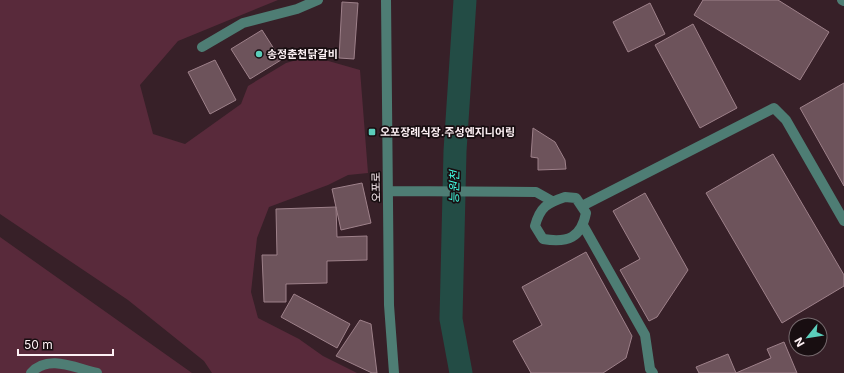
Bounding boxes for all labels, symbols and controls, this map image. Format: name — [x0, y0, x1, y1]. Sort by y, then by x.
place label: 송정춘천닭갈비 — [267, 47, 338, 61]
marker: 송정춘천닭갈비 — [254, 49, 264, 59]
place label: 오포장례식장.주성엔지니어링 — [380, 125, 515, 139]
marker: 오포장례식장.주성엔지니어링 — [367, 127, 377, 137]
water label: 능원천 — [446, 168, 462, 204]
street label: 오포로 — [369, 172, 383, 202]
north arrow — [788, 317, 828, 357]
scale bar — [18, 331, 113, 357]
text: N — [791, 335, 807, 349]
text: 50 m — [24, 337, 53, 352]

